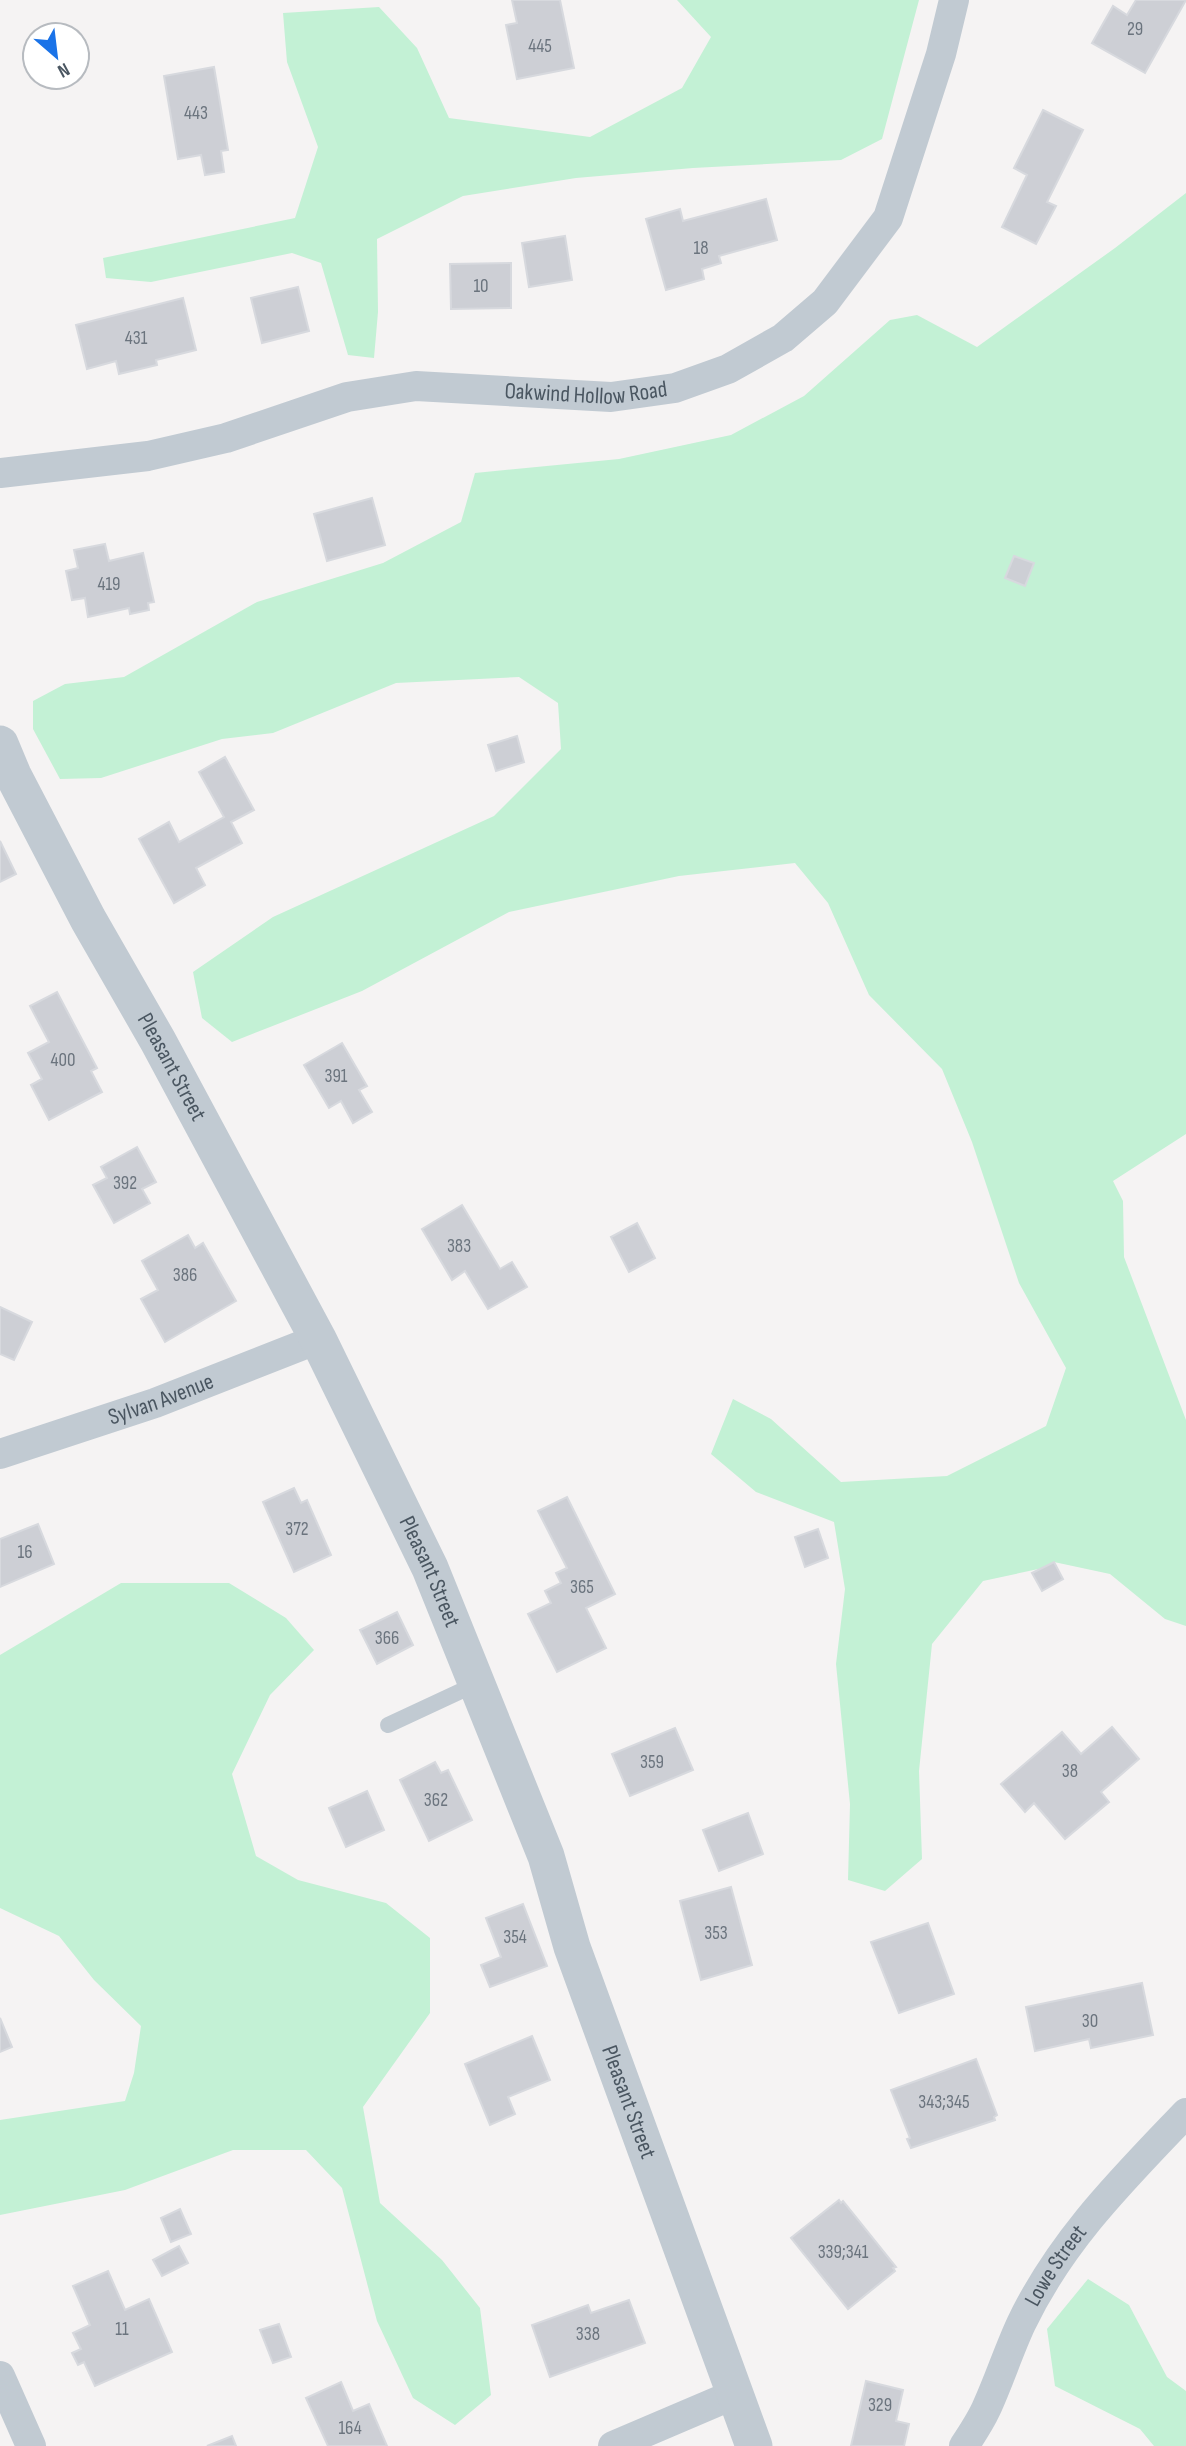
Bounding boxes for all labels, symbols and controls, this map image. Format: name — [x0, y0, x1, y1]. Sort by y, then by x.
house number: 29 — [1127, 18, 1143, 41]
north arrow — [21, 21, 91, 91]
house number: 445 — [528, 35, 552, 58]
text: N — [53, 57, 73, 82]
house number: 443 — [184, 102, 208, 125]
house number: 18 — [694, 237, 708, 260]
house number: 10 — [473, 275, 489, 298]
house number: 431 — [125, 327, 148, 350]
street label: Oakwind Hollow Road — [504, 375, 669, 411]
house number: 419 — [97, 573, 121, 596]
street label: Pleasant Street — [131, 1008, 212, 1126]
house number: 400 — [51, 1049, 75, 1072]
house number: 391 — [324, 1065, 348, 1088]
house number: 392 — [113, 1172, 137, 1195]
house number: 383 — [447, 1235, 471, 1258]
house number: 386 — [173, 1264, 197, 1287]
street label: Sylvan Avenue — [105, 1367, 218, 1431]
street label: Pleasant Street — [393, 1512, 466, 1631]
house number: 372 — [285, 1518, 309, 1541]
house number: 16 — [18, 1541, 32, 1564]
house number: 365 — [570, 1576, 594, 1599]
house number: 366 — [375, 1627, 399, 1650]
house number: 359 — [640, 1751, 664, 1774]
house number: 38 — [1062, 1760, 1078, 1783]
house number: 362 — [424, 1789, 448, 1812]
house number: 353 — [704, 1922, 728, 1945]
house number: 354 — [503, 1926, 527, 1949]
house number: 30 — [1082, 2010, 1098, 2033]
street label: Pleasant Street — [595, 2042, 662, 2163]
house number: 343;345 — [918, 2091, 970, 2114]
street label: Lowe Street — [1019, 2219, 1093, 2311]
house number: 339;341 — [818, 2241, 869, 2264]
house number: 11 — [115, 2318, 129, 2341]
house number: 338 — [576, 2323, 600, 2346]
house number: 329 — [868, 2394, 892, 2417]
house number: 164 — [338, 2417, 362, 2440]

